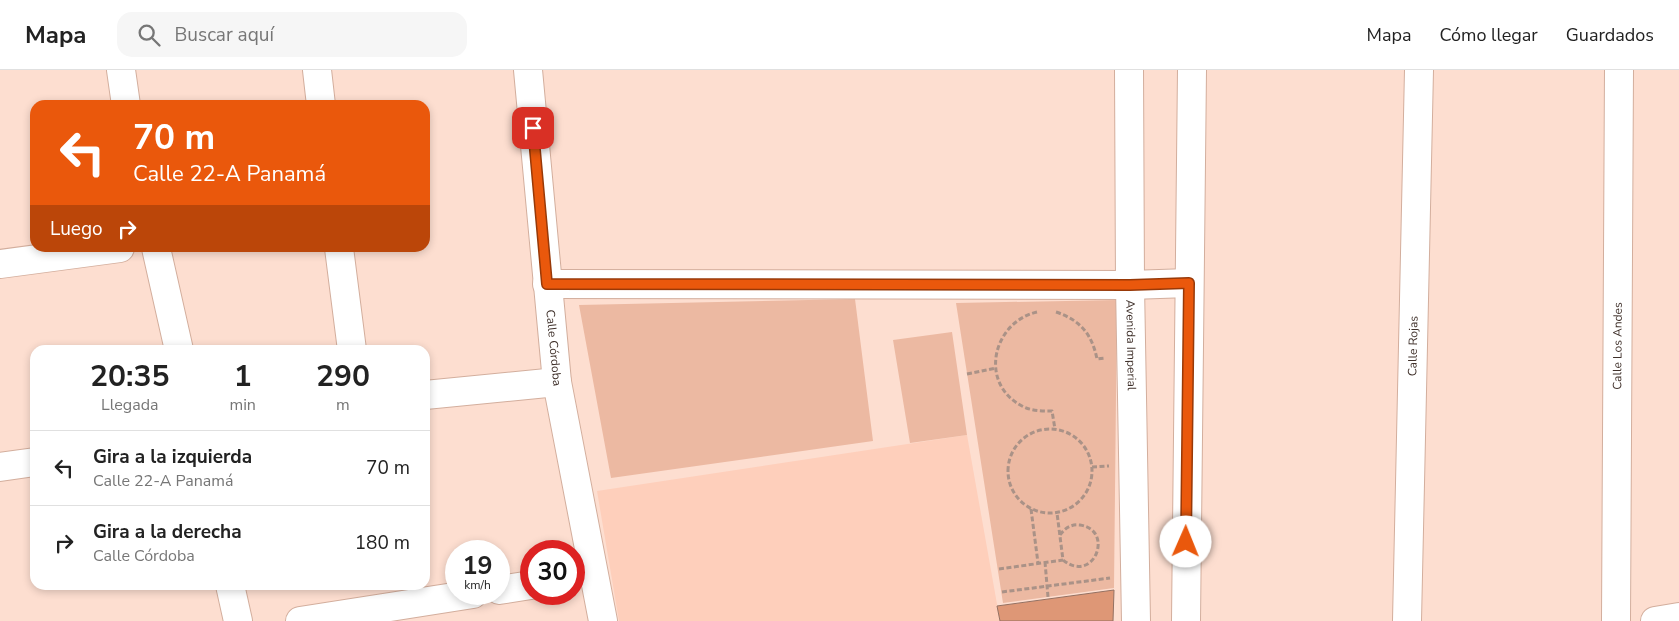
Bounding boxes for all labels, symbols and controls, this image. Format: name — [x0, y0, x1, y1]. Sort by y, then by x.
search box — [117, 12, 467, 57]
text: Mapa — [25, 19, 87, 51]
icon: search — [135, 21, 163, 49]
text: Buscar aquí — [175, 22, 274, 48]
text: Mapa — [1367, 23, 1412, 47]
text: Cómo llegar — [1440, 23, 1538, 47]
text: Guardados — [1566, 23, 1654, 47]
pin — [512, 107, 554, 149]
text: 70 m — [133, 114, 215, 161]
icon: arrive — [519, 114, 547, 142]
icon: left — [50, 120, 115, 185]
text: Calle 22-A Panamá — [133, 159, 326, 189]
icon: right — [113, 215, 141, 243]
text: Luego — [50, 216, 103, 242]
street label: Avenida Imperial — [1122, 299, 1140, 391]
street label: Calle Los Andes — [1609, 302, 1626, 390]
street label: Calle Córdoba — [542, 309, 566, 387]
street label: Calle Rojas — [1404, 315, 1422, 376]
text: 20:35 — [90, 356, 169, 397]
text: 1 — [234, 356, 252, 397]
text: 290 — [316, 356, 370, 397]
text: Llegada — [101, 394, 158, 416]
text: min — [229, 394, 256, 416]
text: m — [336, 394, 350, 416]
text: Gira a la izquierda — [93, 444, 252, 470]
icon: left — [50, 454, 78, 482]
text: 70 m — [366, 455, 410, 481]
text: Calle 22-A Panamá — [93, 470, 233, 492]
position arrow — [1159, 515, 1211, 567]
text: Gira a la derecha — [93, 519, 242, 545]
icon: right — [50, 529, 78, 557]
text: 180 m — [355, 530, 410, 556]
speed limit sign: 30 — [520, 540, 585, 605]
text: Calle Córdoba — [93, 545, 195, 567]
text: 19 — [462, 549, 493, 583]
text: km/h — [464, 577, 491, 593]

